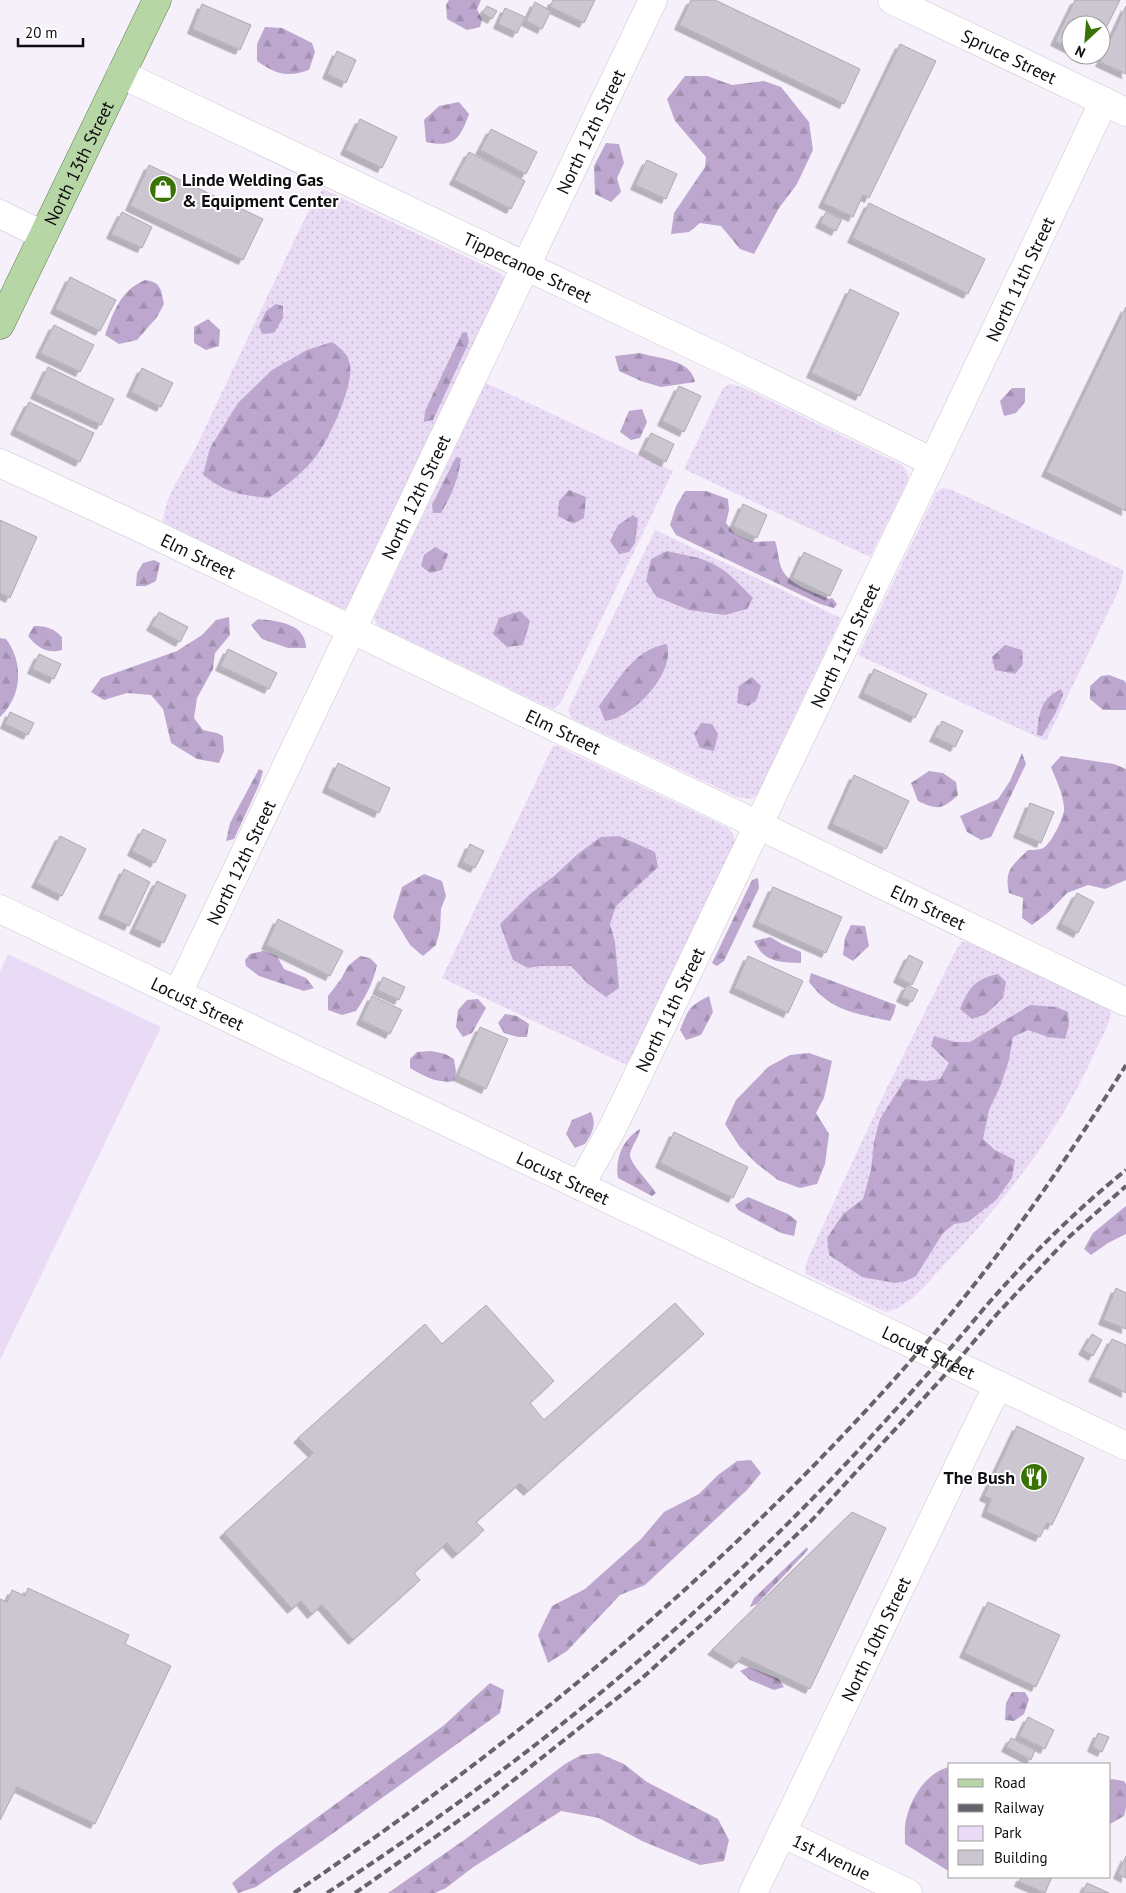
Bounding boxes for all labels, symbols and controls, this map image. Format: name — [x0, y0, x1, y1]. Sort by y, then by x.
scale bar — [18, 15, 82, 47]
north arrow — [1061, 15, 1111, 65]
text: 20 m — [25, 23, 58, 42]
street label: Spruce Street — [958, 24, 1061, 89]
text: N — [1072, 42, 1088, 62]
street label: North 12th Street — [550, 65, 630, 198]
street label: North 13th Street — [38, 97, 118, 229]
place label: Linde Welding Gas & Equipment Center — [182, 168, 339, 212]
shop icon: Linde Welding Gas & Equipment Center — [148, 174, 178, 204]
street label: North 11th Street — [980, 213, 1059, 345]
street label: Tippecanoe Street — [459, 227, 596, 307]
street label: North 12th Street — [376, 431, 455, 563]
street label: Elm Street — [157, 528, 240, 584]
street label: North 11th Street — [805, 579, 884, 712]
street label: Elm Street — [522, 704, 605, 759]
street label: North 12th Street — [201, 796, 280, 928]
street label: Elm Street — [887, 879, 970, 935]
street label: North 11th Street — [630, 943, 709, 1076]
street label: Locust Street — [147, 971, 248, 1035]
street label: Locust Street — [513, 1146, 613, 1210]
street label: Locust Street — [879, 1320, 979, 1384]
restaurant icon: The Bush — [1019, 1462, 1049, 1492]
place label: The Bush — [944, 1466, 1015, 1489]
street label: North 10th Street — [836, 1573, 915, 1705]
legend — [948, 1763, 1111, 1878]
text: Road — [994, 1773, 1026, 1792]
text: Railway — [994, 1798, 1044, 1817]
text: Park — [994, 1823, 1022, 1842]
street label: 1st Avenue — [789, 1828, 875, 1885]
text: Building — [994, 1848, 1048, 1867]

